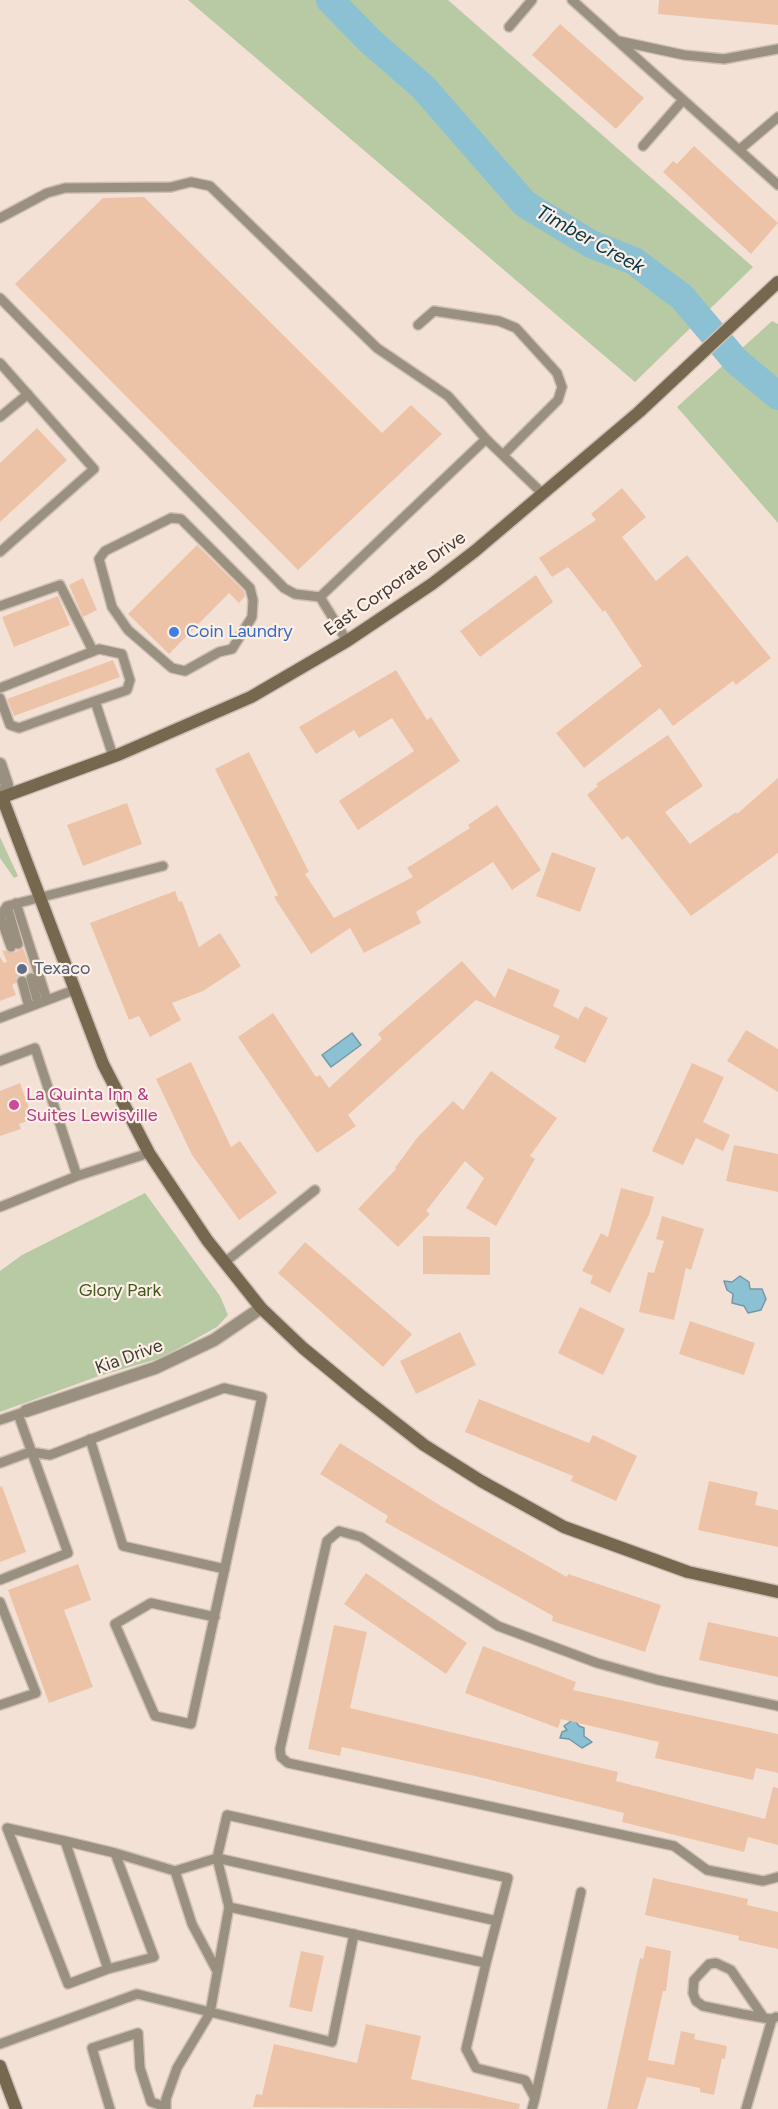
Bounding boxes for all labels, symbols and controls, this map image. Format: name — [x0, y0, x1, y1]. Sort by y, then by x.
water label: Timber Creek — [532, 200, 648, 280]
street label: East Corporate Drive — [320, 527, 470, 641]
place label: Coin Laundry — [186, 621, 293, 643]
marker: Coin Laundry — [167, 625, 181, 639]
place label: Texaco — [34, 958, 90, 980]
marker: Texaco — [15, 962, 29, 976]
place label: La Quinta Inn & Suites Lewisville — [26, 1084, 158, 1126]
marker: La Quinta Inn & Suites Lewisville — [7, 1098, 21, 1112]
park label: Glory Park — [79, 1280, 161, 1302]
street label: Kia Drive — [92, 1335, 166, 1379]

